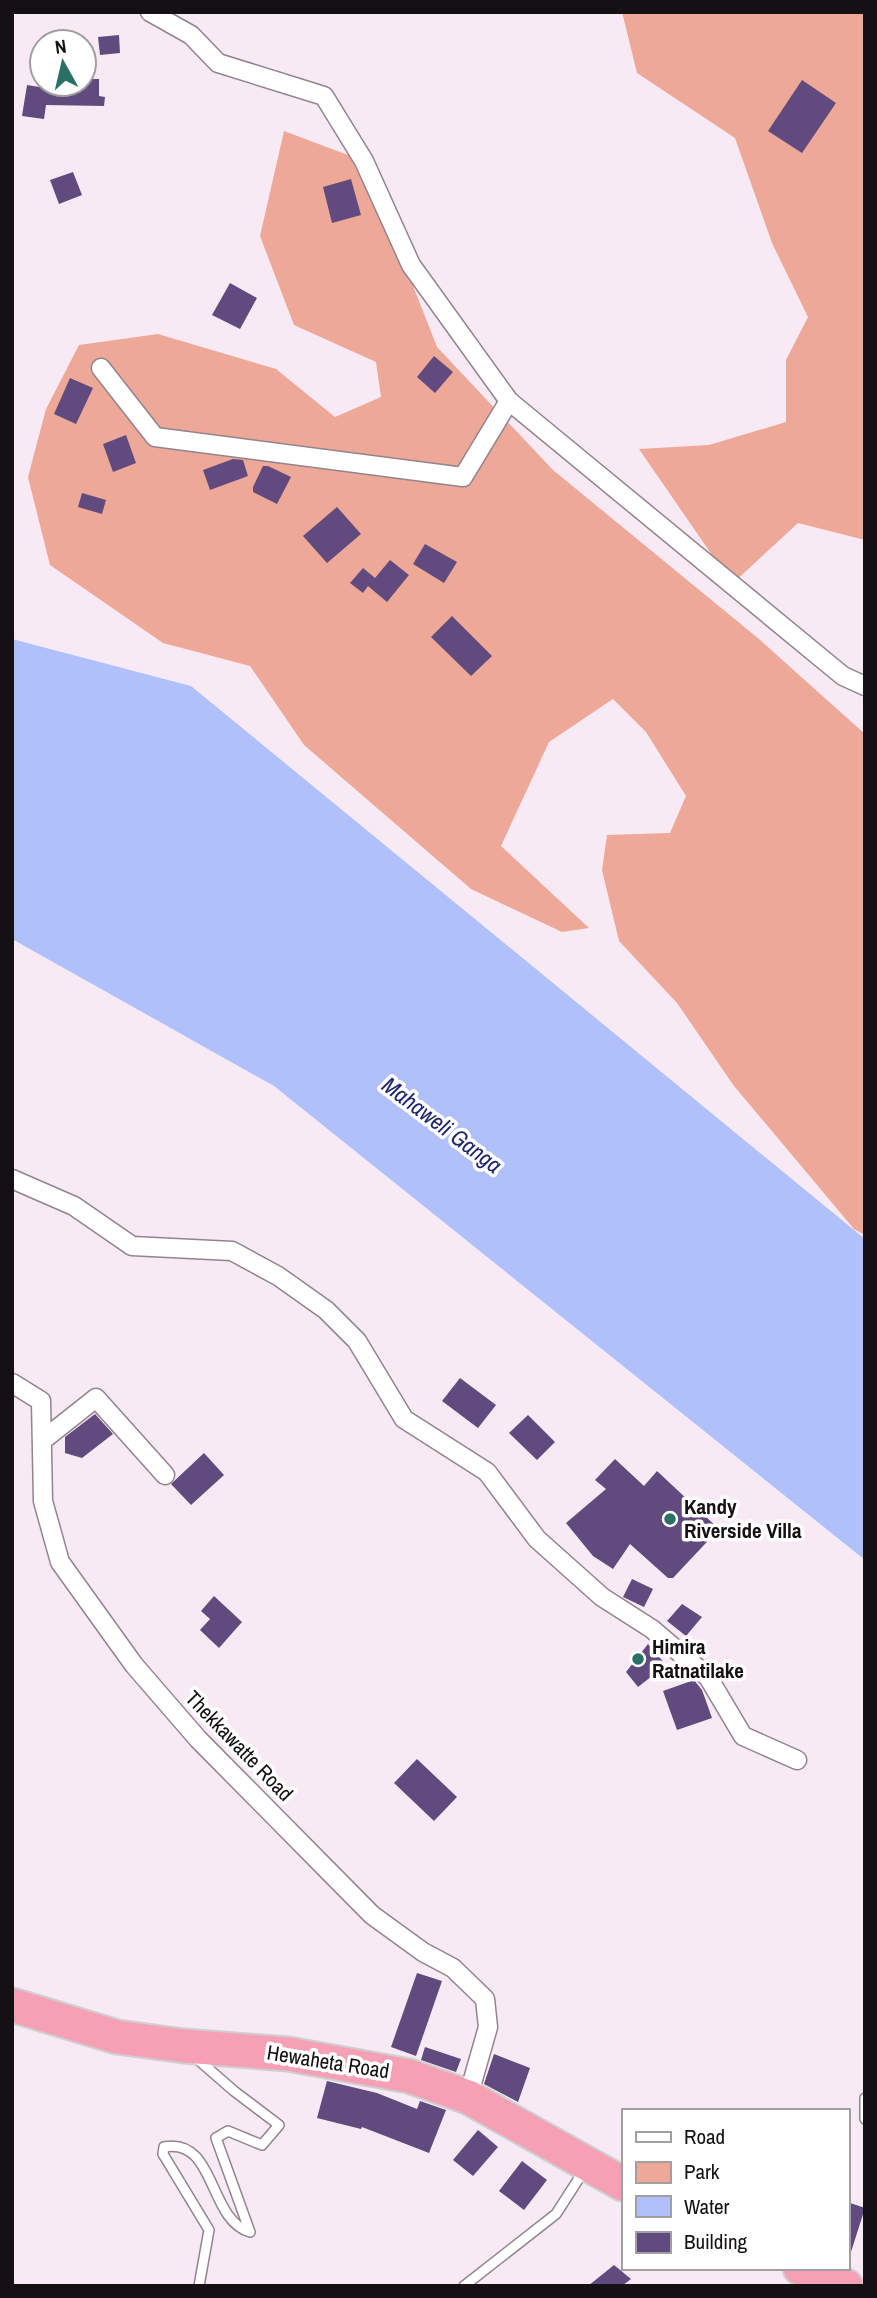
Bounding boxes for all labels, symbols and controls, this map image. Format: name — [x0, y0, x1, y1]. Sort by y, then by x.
north arrow — [28, 28, 98, 98]
text: N — [53, 33, 68, 60]
water label: Mahaweli Ganga — [376, 1069, 509, 1180]
place label: Kandy Riverside Villa — [684, 1492, 802, 1545]
marker: Kandy Riverside Villa — [662, 1511, 678, 1527]
place label: Himira Ratnatilake — [652, 1632, 744, 1685]
marker: Himira Ratnatilake — [630, 1651, 646, 1667]
street label: Thekkawatte Road — [179, 1684, 300, 1807]
street label: Hewaheta Road — [265, 2038, 391, 2085]
legend — [622, 2109, 849, 2270]
text: Road — [684, 2122, 725, 2151]
text: Park — [684, 2157, 720, 2186]
text: Water — [684, 2192, 730, 2221]
text: Building — [684, 2227, 748, 2256]

